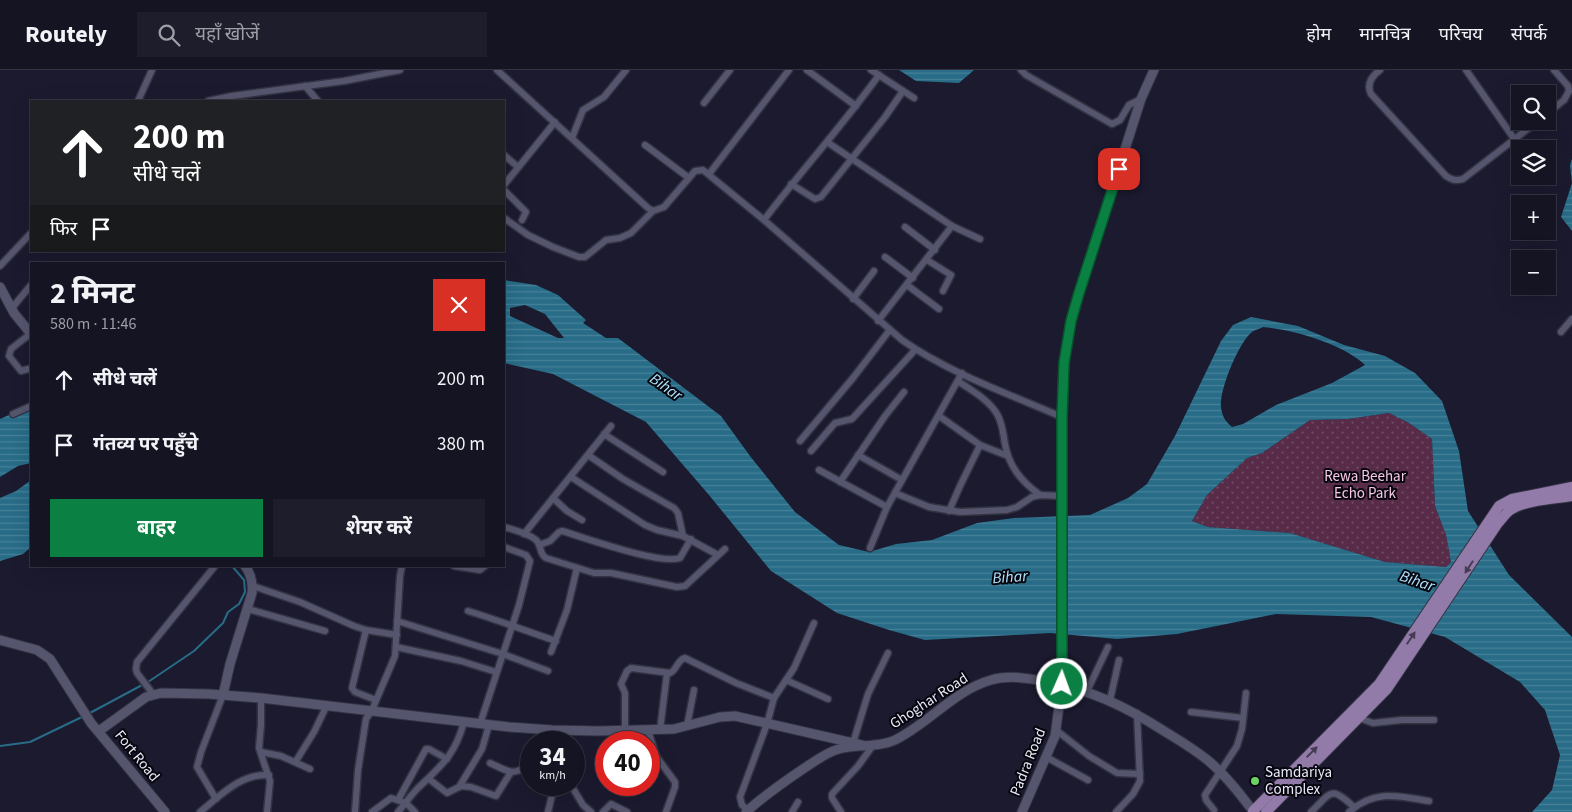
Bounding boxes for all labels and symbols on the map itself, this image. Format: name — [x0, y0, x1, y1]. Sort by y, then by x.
pin — [1098, 148, 1140, 190]
water label: Bihar — [645, 368, 688, 407]
park label: Rewa Beehar Echo Park — [1324, 466, 1407, 504]
one-way arrow — [1464, 560, 1474, 573]
water label: Bihar — [992, 565, 1030, 589]
water label: Bihar — [1397, 565, 1439, 598]
one-way arrow — [1406, 631, 1416, 644]
position arrow — [1035, 657, 1087, 709]
street label: Ghoghar Road — [886, 668, 972, 734]
street label: Padra Road — [1005, 725, 1051, 799]
street label: Fort Road — [110, 726, 164, 786]
speed limit sign: 40 — [595, 731, 660, 796]
one-way arrow — [1306, 746, 1318, 758]
place label: Samdariya Complex — [1265, 762, 1332, 800]
marker: Samdariya Complex — [1249, 775, 1261, 787]

